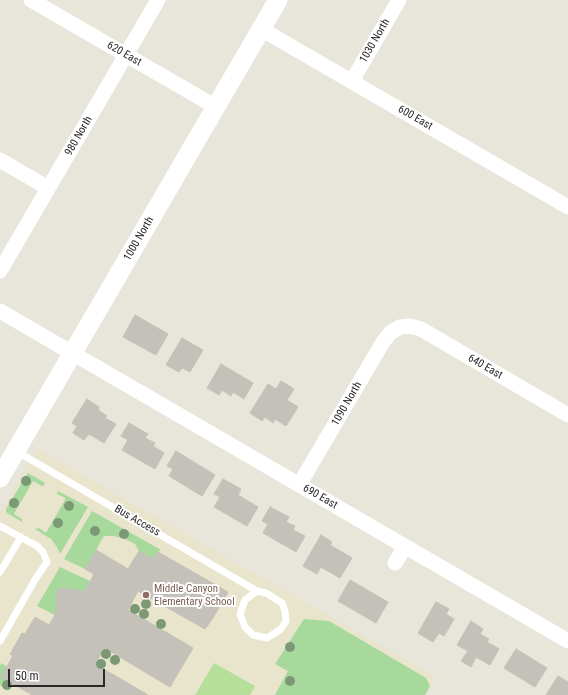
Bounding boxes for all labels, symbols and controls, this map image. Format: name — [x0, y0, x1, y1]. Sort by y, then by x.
street label: 1030 North — [357, 17, 393, 65]
street label: 620 East — [104, 39, 144, 69]
street label: 600 East — [395, 103, 435, 133]
street label: 980 North — [62, 114, 96, 158]
street label: 1000 North — [121, 215, 157, 263]
street label: 640 East — [465, 352, 505, 382]
street label: 1090 North — [329, 380, 365, 428]
street label: 690 East — [300, 482, 340, 512]
street label: Bus Access — [112, 503, 162, 539]
place label: Middle Canyon Elementary School — [154, 582, 235, 608]
marker: Middle Canyon Elementary School — [141, 590, 151, 600]
scale bar — [10, 661, 107, 687]
text: 50 m — [15, 669, 39, 683]

